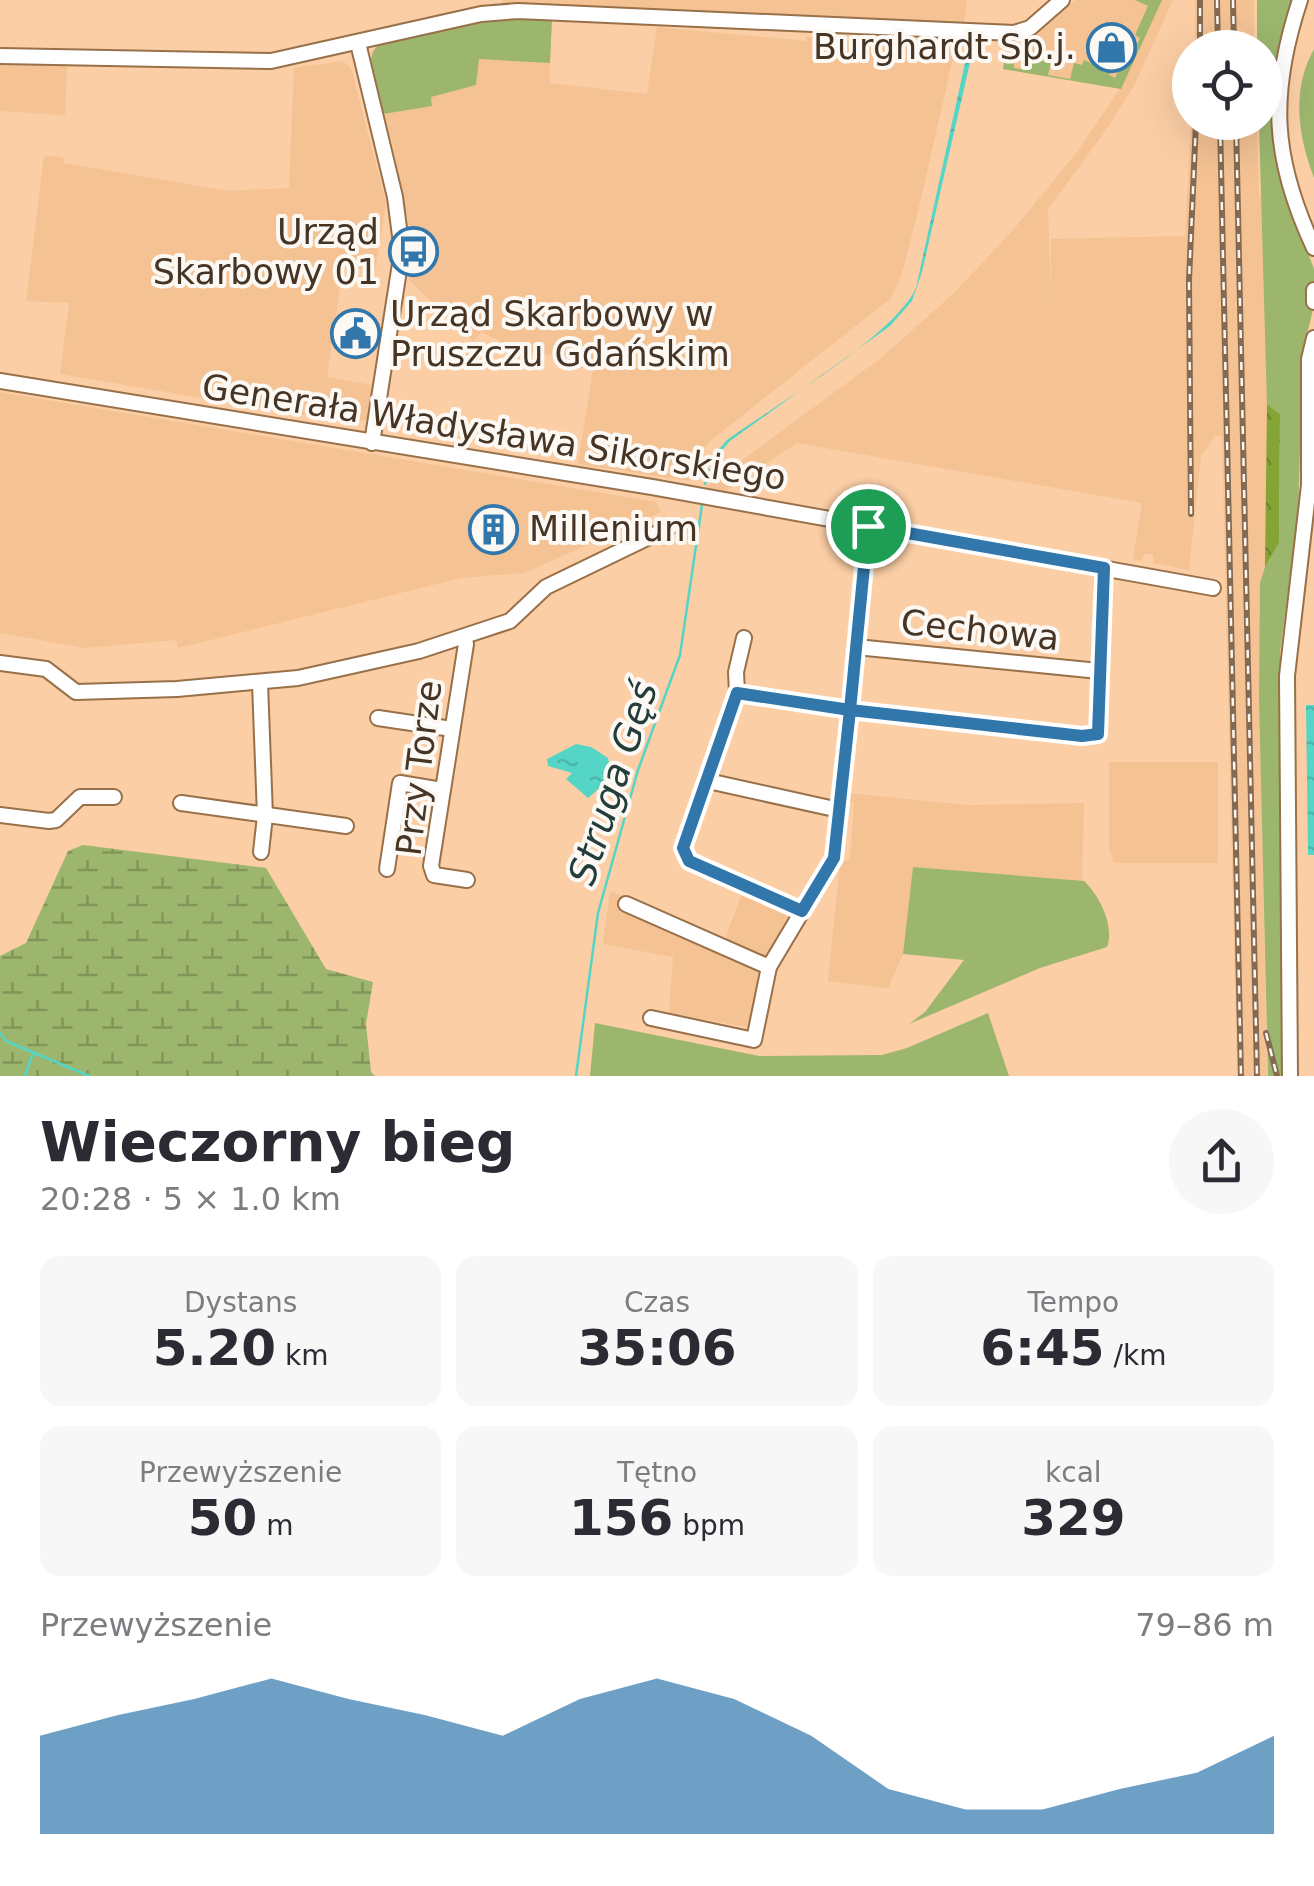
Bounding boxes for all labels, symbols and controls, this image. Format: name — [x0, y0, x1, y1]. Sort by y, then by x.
shop icon: Burghardt Sp.j. — [1085, 21, 1137, 73]
place label: Burghardt Sp.j. — [813, 27, 1076, 67]
map controls — [1172, 30, 1282, 140]
button: locate — [1172, 30, 1282, 140]
place label: Urząd Skarbowy 01 — [153, 212, 379, 292]
bus stop icon: Urząd Skarbowy 01 — [388, 226, 440, 278]
place label: Urząd Skarbowy w Pruszczu Gdańskim — [390, 294, 730, 374]
public building icon: Urząd Skarbowy w Pruszczu Gdańskim — [329, 308, 381, 360]
street label: Generała Władysława Sikorskiego — [199, 366, 789, 498]
pin — [826, 484, 911, 569]
icon: arrive — [841, 499, 896, 554]
building icon: Millenium — [468, 503, 520, 555]
place label: Millenium — [529, 509, 698, 549]
street label: Cechowa — [899, 602, 1061, 658]
water label: Struga Gęś — [559, 675, 667, 890]
street label: Przy Torze — [388, 678, 450, 858]
button: share — [1169, 1109, 1274, 1214]
text: Wieczorny bieg — [40, 1110, 515, 1174]
text: 20:28 · 5 × 1.0 km — [40, 1180, 341, 1218]
text: Dystans — [184, 1286, 297, 1319]
text: Czas — [624, 1286, 690, 1319]
text: Tempo — [1027, 1286, 1119, 1319]
text: 5.20 — [153, 1319, 276, 1377]
text: 35:06 — [577, 1319, 737, 1377]
text: 6:45 — [980, 1319, 1105, 1377]
text: km — [276, 1339, 329, 1372]
text: /km — [1105, 1339, 1166, 1372]
text: Przewyższenie — [139, 1456, 342, 1489]
text: Tętno — [617, 1456, 697, 1489]
text: kcal — [1045, 1456, 1102, 1489]
text: 50 — [188, 1489, 257, 1547]
text: 156 — [569, 1489, 673, 1547]
text: 329 — [1021, 1489, 1126, 1547]
text: m — [257, 1509, 294, 1542]
text: bpm — [673, 1509, 745, 1542]
text: Przewyższenie — [40, 1606, 272, 1644]
text: 79–86 m — [1135, 1606, 1274, 1644]

